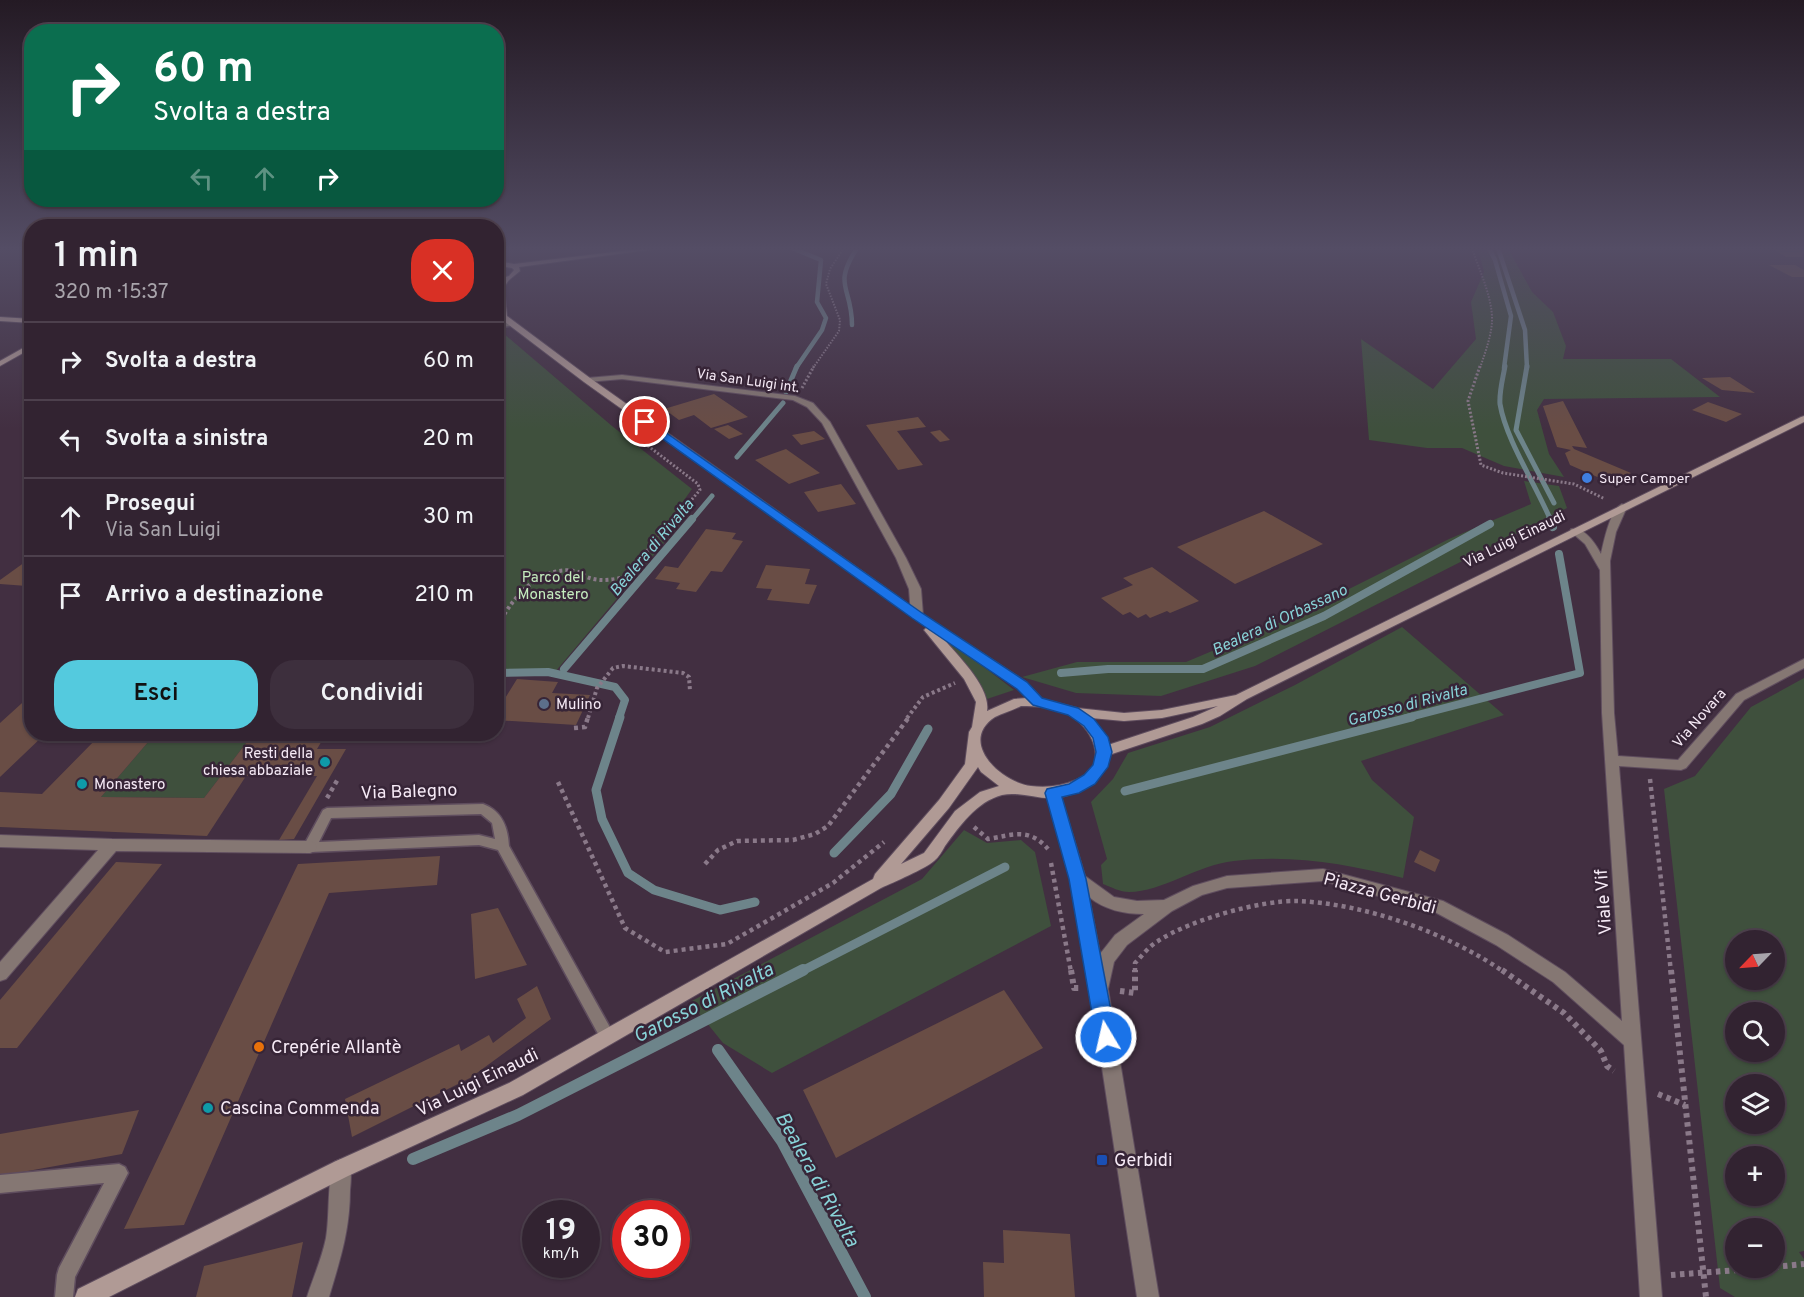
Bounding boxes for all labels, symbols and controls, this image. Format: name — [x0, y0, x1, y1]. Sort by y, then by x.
text: 60 m — [153, 44, 254, 97]
icon: right — [54, 48, 132, 126]
text: Svolta a destra — [153, 96, 331, 130]
icon: left — [185, 162, 218, 195]
icon: ahead — [248, 162, 281, 195]
icon: right — [311, 162, 344, 195]
text: 1 min — [54, 234, 139, 280]
button: close — [411, 239, 474, 302]
text: 320 m · 15:37 — [54, 280, 168, 306]
icon: right — [54, 345, 87, 378]
text: Svolta a destra — [105, 348, 257, 375]
text: 60 m — [423, 348, 474, 375]
street label: Via San Luigi int. — [695, 366, 800, 397]
pin — [619, 396, 670, 447]
icon: arrive — [628, 405, 661, 438]
icon: left — [54, 423, 87, 456]
text: Svolta a sinistra — [105, 426, 268, 453]
text: 20 m — [423, 426, 474, 453]
marker: Super Camper — [1580, 471, 1594, 485]
place label: Super Camper — [1599, 471, 1690, 488]
text: Prosegui — [105, 491, 195, 518]
water label: Bealera di Rivalta — [606, 495, 699, 601]
icon: ahead — [54, 501, 87, 534]
text: 30 m — [423, 504, 474, 531]
street label: Via Luigi Einaudi — [1460, 507, 1569, 573]
text: Via San Luigi — [105, 518, 221, 544]
park label: Parco del Monastero — [517, 569, 589, 605]
icon: arrive — [54, 579, 87, 612]
water label: Bealera di Orbassano — [1209, 581, 1351, 661]
text: Arrivo a destinazione — [105, 582, 323, 609]
text: 210 m — [414, 582, 474, 609]
button: Esci — [54, 660, 258, 729]
button: Condividi — [270, 660, 474, 729]
water label: Garosso di Rivalta — [1345, 680, 1470, 732]
street label: Via Novara — [1669, 685, 1731, 753]
place label: Mulino — [556, 696, 601, 715]
marker: Mulino — [537, 697, 551, 711]
place label: Resti della chiesa abbaziale — [203, 745, 313, 781]
marker: Resti della chiesa abbaziale — [318, 755, 332, 769]
place label: Monastero — [94, 776, 165, 795]
marker: Monastero — [75, 777, 89, 791]
street label: Via Balegno — [360, 779, 458, 806]
street label: Piazza Gerbidi — [1321, 868, 1439, 921]
street label: Viale Vif — [1591, 868, 1618, 936]
north arrow — [1725, 930, 1785, 990]
map controls — [1725, 930, 1785, 1278]
water label: Garosso di Rivalta — [629, 957, 779, 1050]
button: search — [1725, 1002, 1785, 1062]
position arrow — [1074, 1005, 1138, 1069]
place label: Crepérie Allantè — [271, 1037, 401, 1060]
marker: Crepérie Allantè — [252, 1040, 266, 1054]
street label: Via Luigi Einaudi — [413, 1044, 543, 1123]
button: layers — [1725, 1074, 1785, 1134]
place label: Cascina Commenda — [220, 1098, 379, 1121]
marker: Cascina Commenda — [201, 1101, 215, 1115]
water label: Bealera di Rivalta — [768, 1108, 865, 1253]
button: + — [1725, 1146, 1785, 1206]
place label: Gerbidi — [1114, 1150, 1173, 1173]
marker: Gerbidi — [1095, 1153, 1109, 1167]
speed limit sign: 30 — [612, 1200, 690, 1278]
text: 19 — [546, 1213, 576, 1250]
button: − — [1725, 1218, 1785, 1278]
text: km/h — [543, 1245, 579, 1264]

